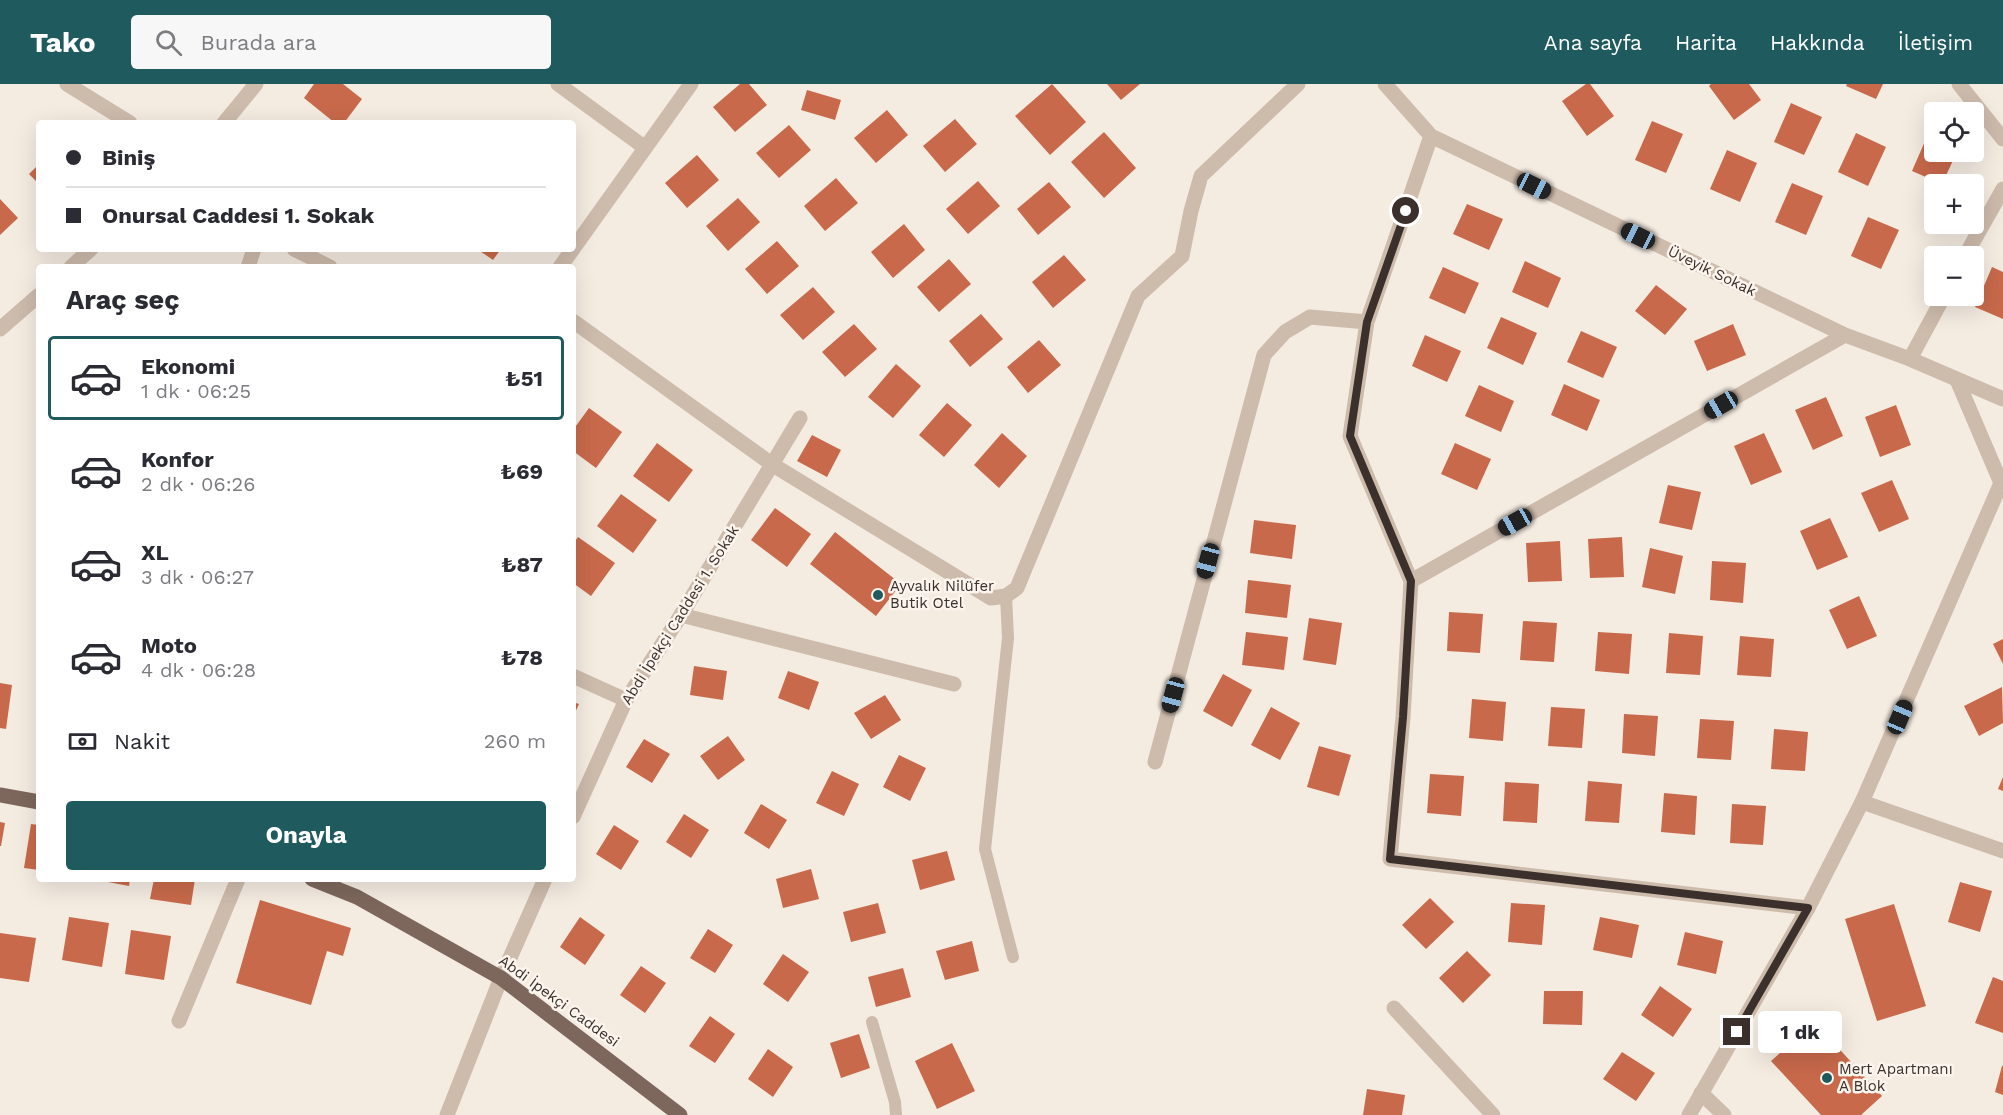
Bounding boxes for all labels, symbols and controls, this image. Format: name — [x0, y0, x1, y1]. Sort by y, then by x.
search box — [131, 15, 551, 69]
text: Tako — [30, 26, 95, 59]
icon: search — [152, 26, 185, 59]
text: Burada ara — [200, 30, 316, 55]
text: Ana sayfa — [1544, 30, 1642, 55]
text: Harita — [1675, 30, 1737, 55]
text: Hakkında — [1770, 30, 1865, 55]
text: İletişim — [1898, 30, 1973, 55]
map controls — [1924, 102, 1984, 306]
button: locate — [1924, 102, 1984, 162]
text: Biniş — [102, 145, 155, 170]
car — [1514, 170, 1554, 202]
button: + — [1924, 174, 1984, 234]
route start — [1392, 197, 1419, 224]
text: Onursal Caddesi 1. Sokak — [102, 203, 374, 228]
car — [1618, 220, 1658, 252]
street label: Üveyik Sokak — [1665, 242, 1759, 300]
button: − — [1924, 246, 1984, 306]
text: Araç seç — [66, 284, 180, 316]
icon: car — [69, 351, 123, 405]
text: Ekonomi — [141, 354, 235, 379]
text: ₺51 — [505, 366, 543, 391]
text: 1 dk · 06:25 — [141, 379, 251, 403]
car — [1701, 388, 1741, 422]
icon: car — [69, 444, 123, 498]
text: Konfor — [141, 447, 214, 472]
text: ₺69 — [500, 459, 543, 484]
text: 2 dk · 06:26 — [141, 472, 255, 496]
car — [1495, 505, 1535, 539]
street label: Abdi İpekçi Caddesi 1. Sokak — [617, 522, 743, 708]
icon: car — [69, 537, 123, 591]
text: XL — [141, 540, 169, 565]
car — [1195, 541, 1221, 581]
text: ₺87 — [501, 552, 543, 577]
text: 3 dk · 06:27 — [141, 565, 254, 589]
place label: Ayvalık Nilüfer Butik Otel — [890, 577, 994, 612]
marker: Ayvalık Nilüfer Butik Otel — [871, 588, 885, 602]
icon: car — [69, 630, 123, 684]
text: Moto — [141, 633, 197, 658]
text: ₺78 — [501, 645, 543, 670]
text: 4 dk · 06:28 — [141, 658, 256, 682]
car — [1160, 675, 1186, 715]
car — [1885, 697, 1915, 737]
icon: cash — [66, 725, 99, 758]
text: Nakit — [114, 729, 170, 754]
text: 260 m — [484, 729, 546, 753]
button: Onayla — [66, 801, 546, 870]
street label: Abdi İpekçi Caddesi — [495, 951, 623, 1051]
callout: 1 dk — [1758, 1011, 1842, 1053]
route end — [1723, 1018, 1750, 1045]
text: 1 dk — [1780, 1020, 1820, 1044]
place label: Mert Apartmanı A Blok — [1839, 1060, 1953, 1095]
marker: Mert Apartmanı A Blok — [1820, 1071, 1834, 1085]

